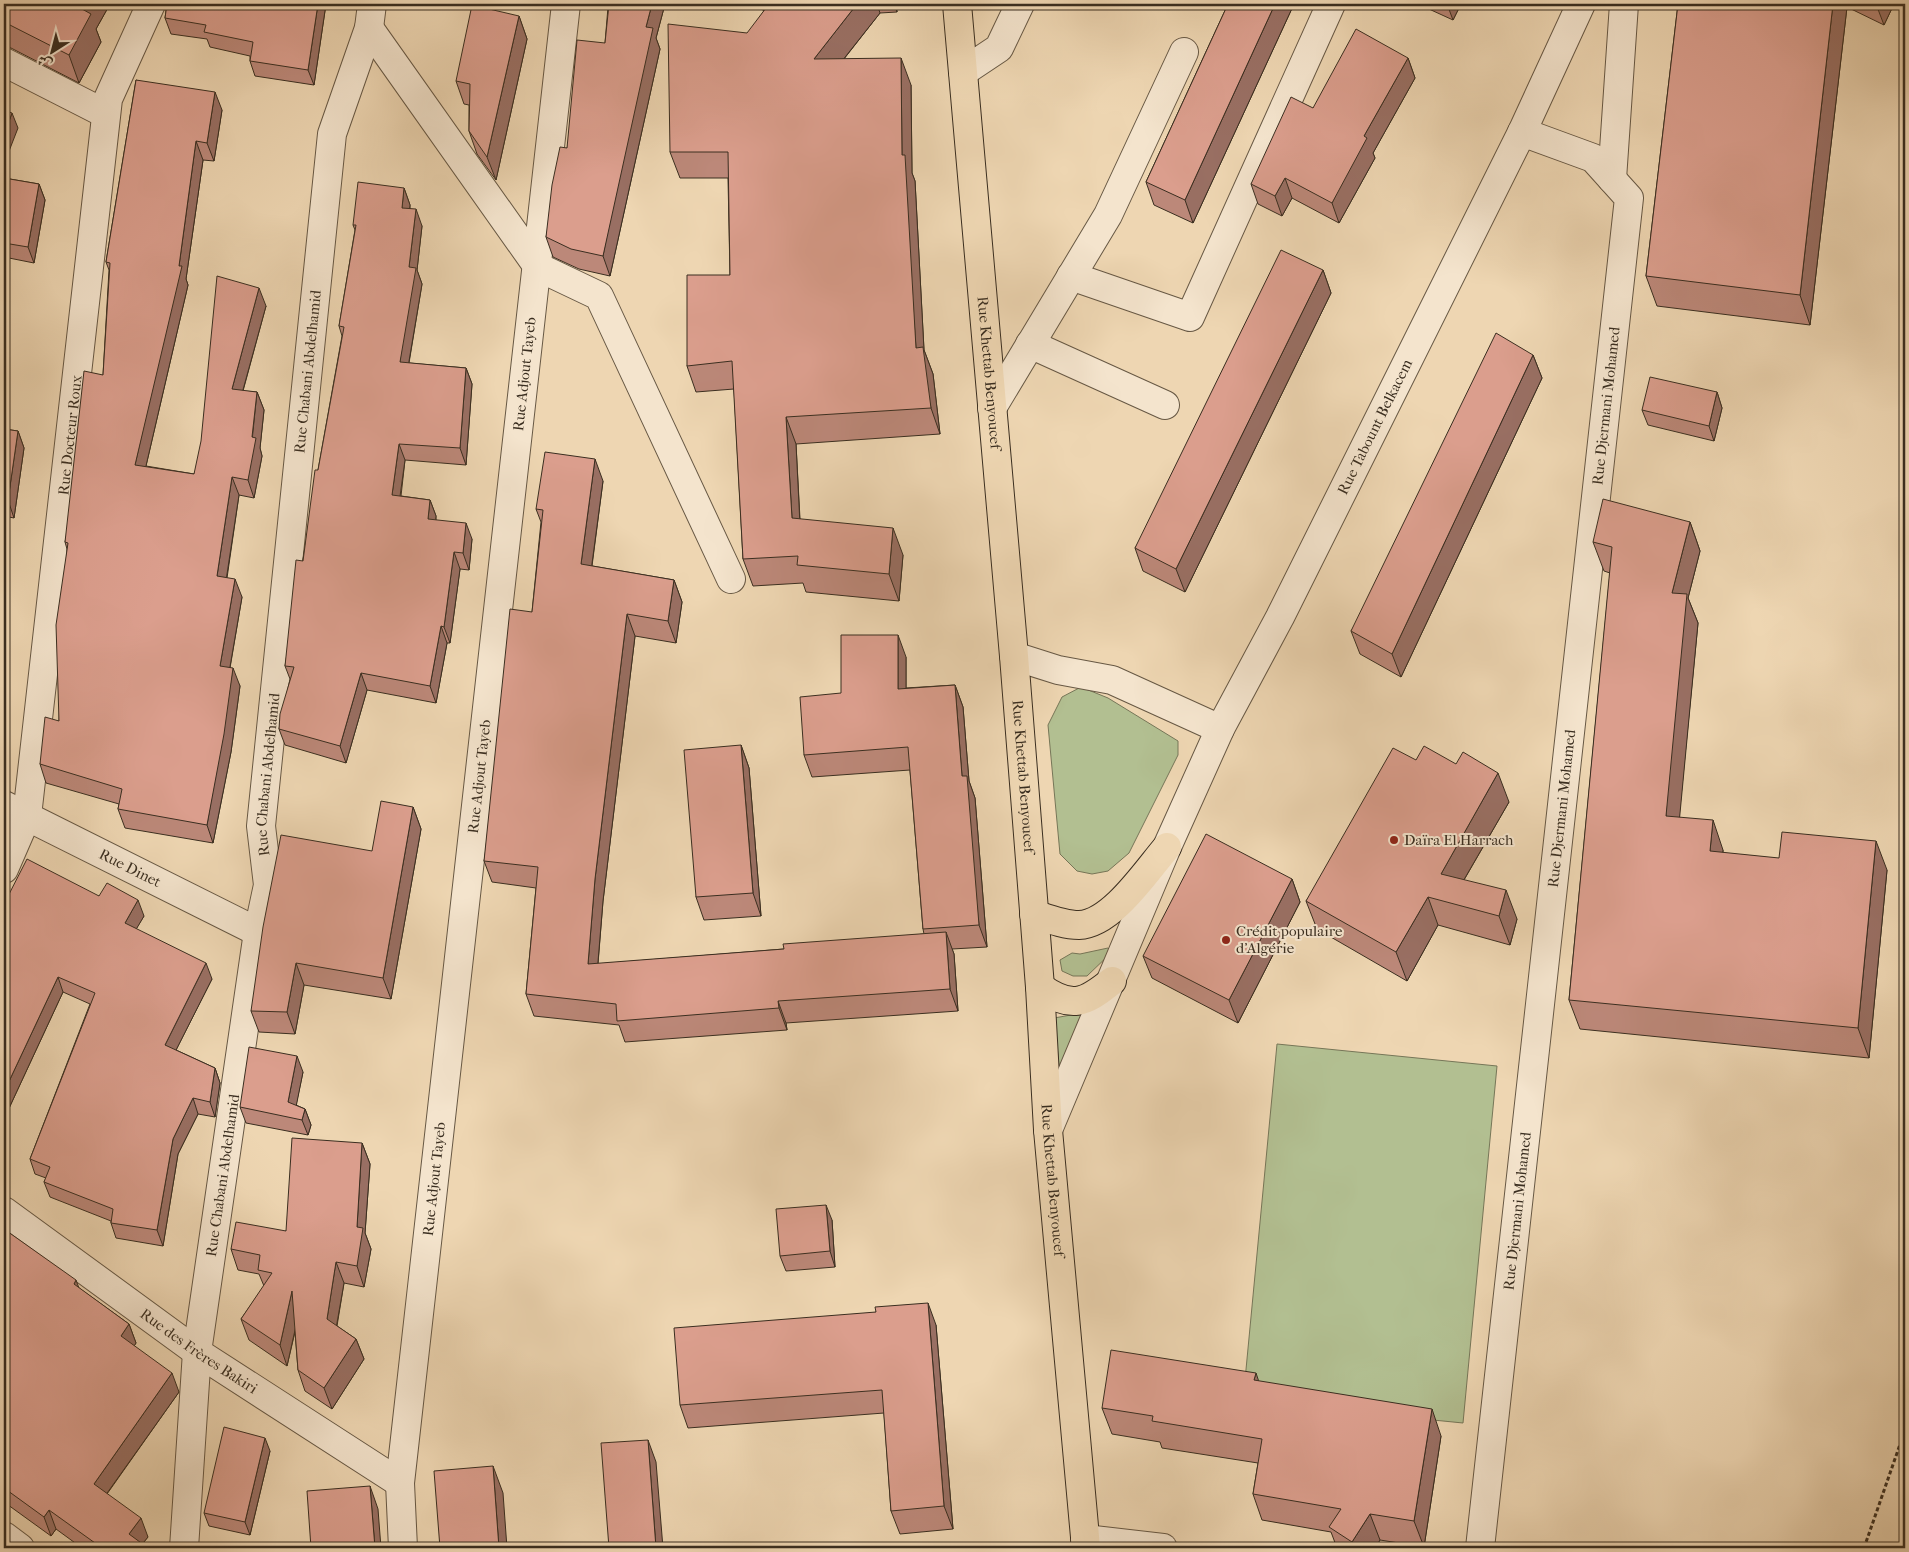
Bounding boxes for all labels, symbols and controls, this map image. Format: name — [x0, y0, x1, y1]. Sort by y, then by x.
north arrow — [28, 28, 78, 78]
text: ش — [34, 51, 55, 73]
street label: Rue Chabani Abdelhamid — [290, 288, 325, 454]
street label: Rue Khettab Benyoucef — [974, 296, 1005, 453]
street label: Rue Adjout Tayeb — [509, 316, 540, 432]
street label: Rue Djermani Mohamed — [1588, 325, 1624, 486]
street label: Rue Tabount Belkacem — [1334, 356, 1416, 497]
street label: Rue Docteur Roux — [54, 374, 86, 496]
street label: Rue Chabani Abdelhamid — [252, 691, 284, 857]
street label: Rue Khettab Benyoucef — [1008, 699, 1039, 856]
street label: Rue Adjout Tayeb — [464, 719, 495, 834]
street label: Rue Djermani Mohamed — [1544, 728, 1579, 889]
place label: Daïra El Harrach — [1404, 831, 1514, 849]
marker: Daïra El Harrach — [1388, 834, 1400, 846]
street label: Rue Dinet — [96, 845, 165, 891]
place label: Crédit populaire d'Algérie — [1236, 922, 1343, 957]
marker: Crédit populaire d'Algérie — [1220, 934, 1232, 946]
street label: Rue Chabani Abdelhamid — [202, 1092, 243, 1258]
street label: Rue Khettab Benyoucef — [1038, 1103, 1069, 1260]
street label: Rue Adjout Tayeb — [419, 1121, 449, 1237]
street label: Rue Djermani Mohamed — [1500, 1130, 1535, 1291]
street label: Rue des Frères Bakiri — [137, 1305, 261, 1398]

